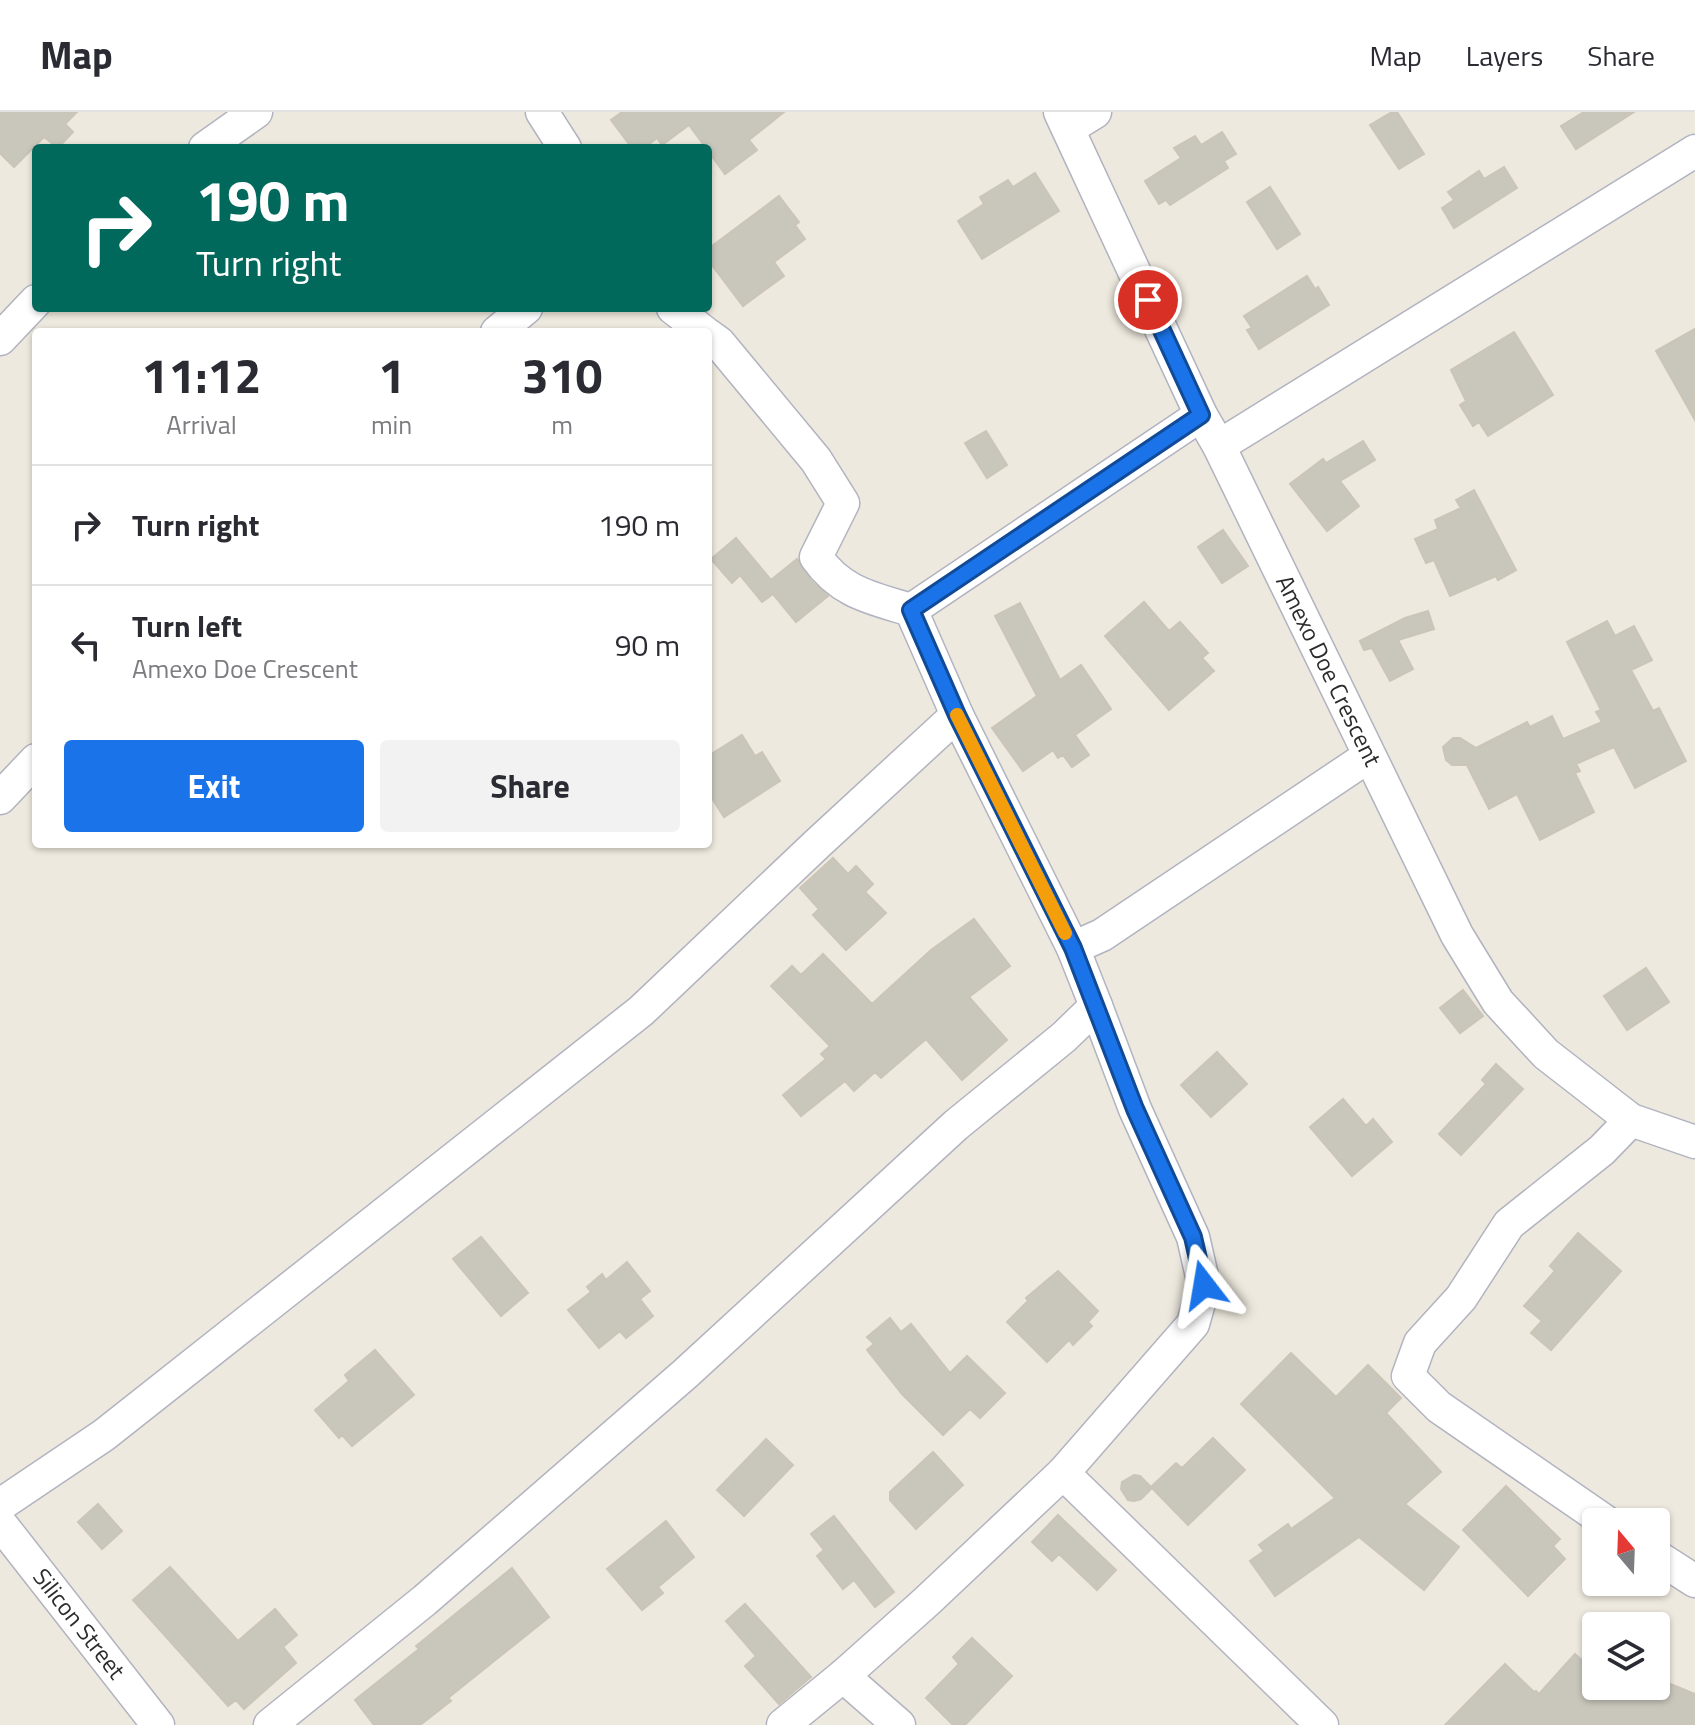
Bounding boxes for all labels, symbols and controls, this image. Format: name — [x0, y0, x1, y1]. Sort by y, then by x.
text: Map — [40, 26, 113, 84]
text: Map — [1369, 34, 1422, 77]
text: Layers — [1466, 34, 1543, 77]
text: Share — [1587, 34, 1655, 77]
text: 190 m — [196, 158, 349, 243]
icon: right — [64, 176, 168, 280]
text: Turn right — [196, 235, 341, 290]
pin — [1114, 266, 1182, 334]
icon: arrive — [1126, 278, 1170, 322]
text: 11:12 — [142, 339, 261, 412]
text: 1 — [378, 339, 405, 412]
text: 310 — [522, 339, 602, 412]
text: Arrival — [166, 405, 237, 444]
text: min — [371, 405, 412, 444]
text: m — [551, 405, 573, 444]
text: Turn right — [132, 502, 260, 548]
text: 190 m — [598, 502, 680, 548]
icon: right — [64, 503, 108, 547]
street label: Amexo Doe Crescent — [1267, 569, 1391, 772]
text: Turn left — [132, 603, 242, 649]
text: 90 m — [615, 622, 680, 668]
icon: left — [64, 623, 108, 667]
text: Amexo Doe Crescent — [132, 649, 358, 688]
button: Exit — [64, 740, 364, 832]
button: Share — [380, 740, 680, 832]
position arrow — [1162, 1243, 1246, 1327]
north arrow — [1582, 1508, 1670, 1596]
map controls — [1582, 1508, 1670, 1700]
street label: Silicon Street — [25, 1560, 135, 1687]
button: layers — [1582, 1612, 1670, 1700]

